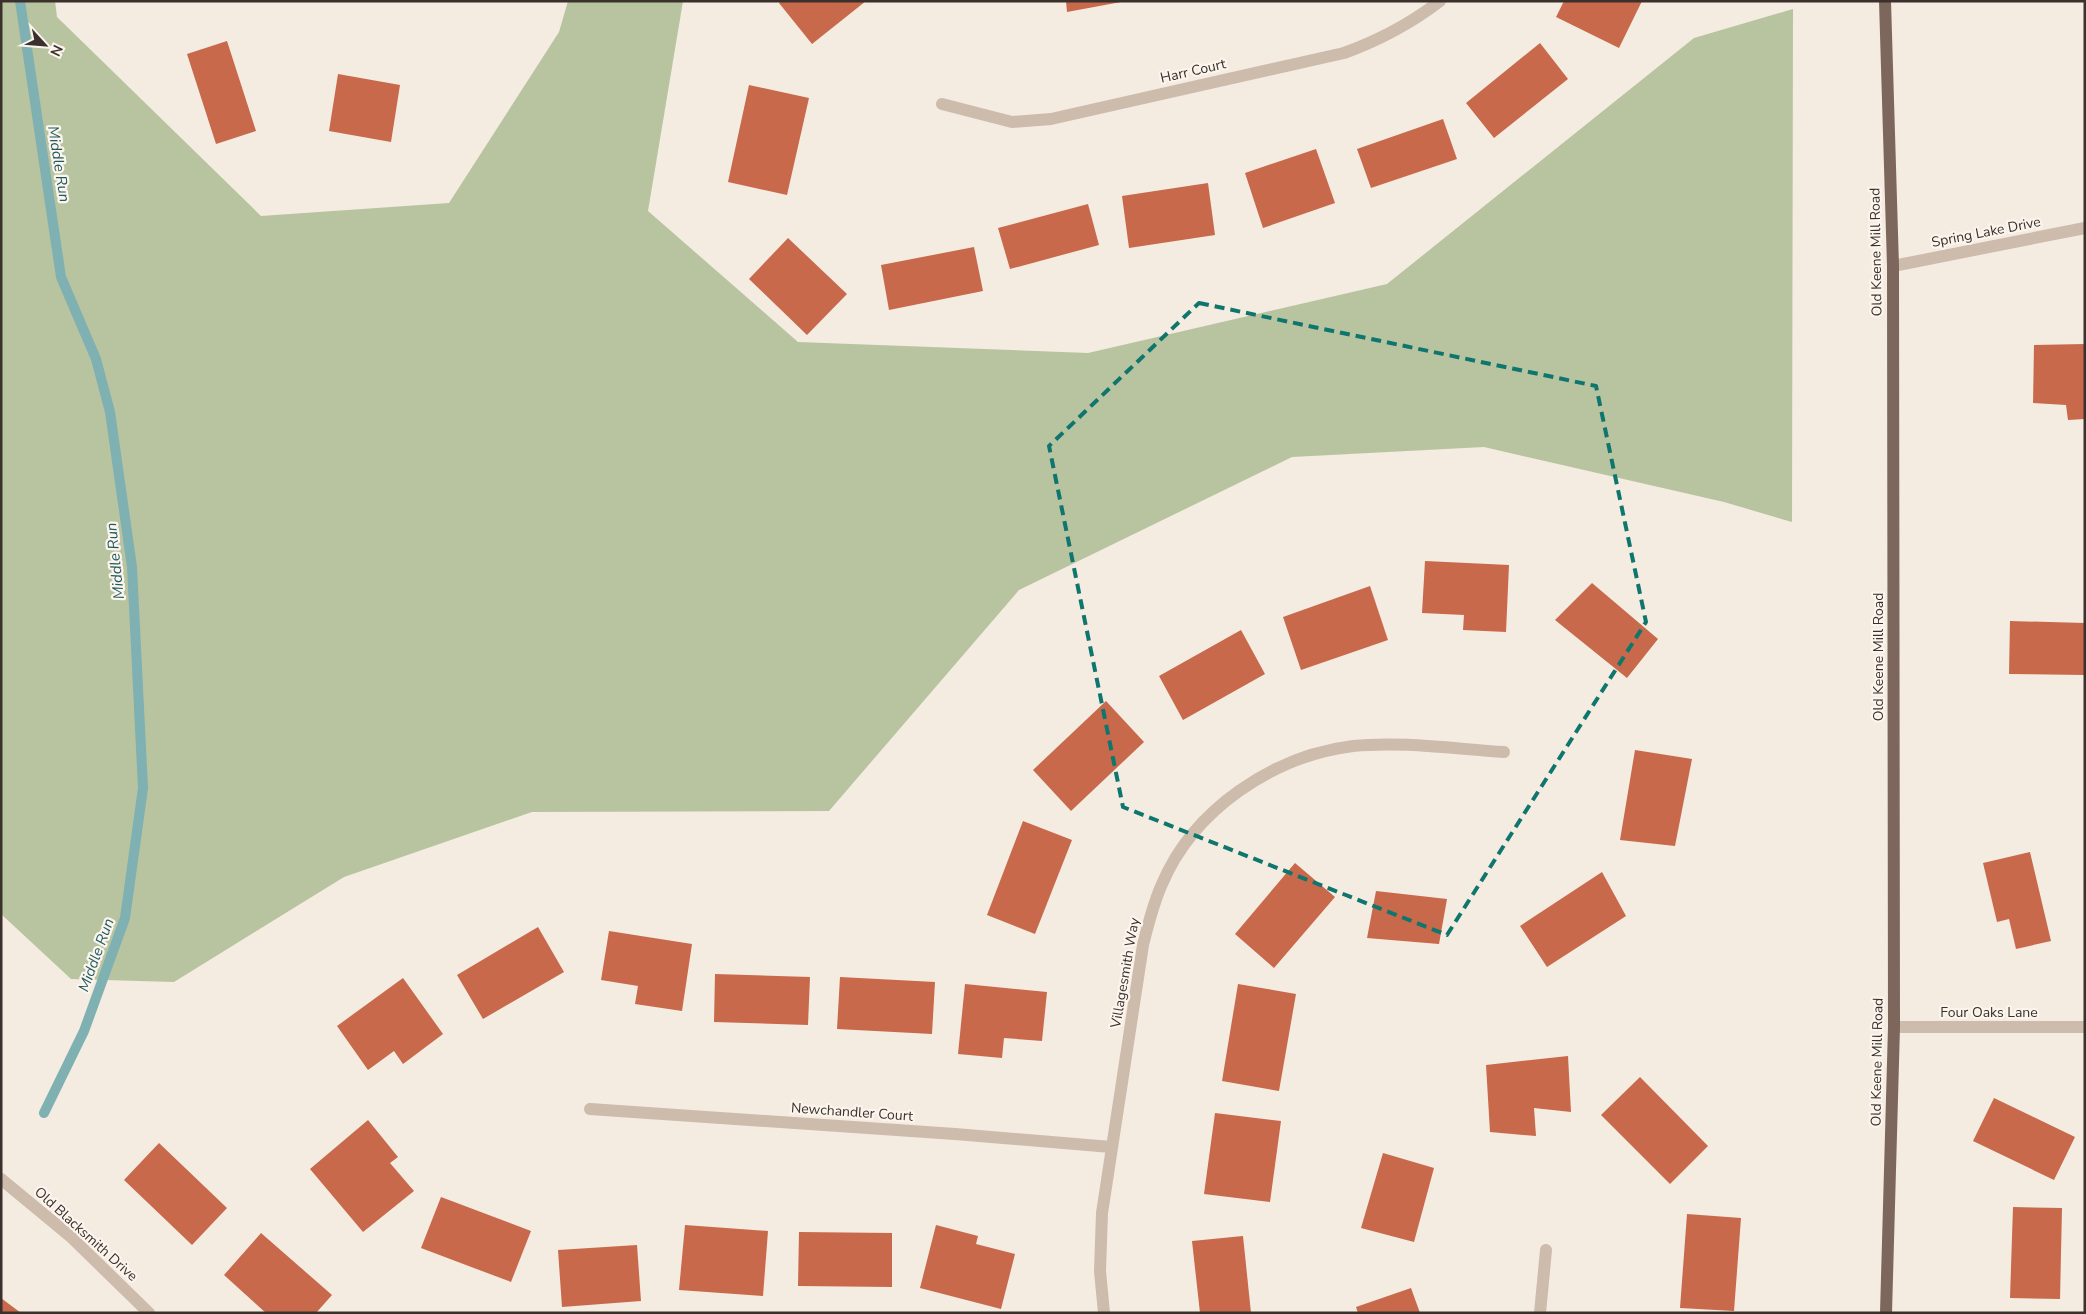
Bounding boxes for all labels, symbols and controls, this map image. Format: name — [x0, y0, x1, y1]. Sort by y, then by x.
north arrow — [20, 20, 70, 70]
text: N — [45, 42, 67, 59]
street label: Harr Court — [1158, 54, 1228, 88]
water label: Middle Run — [43, 124, 75, 204]
street label: Old Keene Mill Road — [1865, 187, 1887, 317]
street label: Spring Lake Drive — [1930, 212, 2042, 252]
water label: Middle Run — [101, 522, 129, 600]
street label: Old Keene Mill Road — [1869, 593, 1888, 721]
water label: Middle Run — [73, 915, 119, 995]
street label: Villagesmith Way — [1106, 915, 1144, 1031]
street label: Old Keene Mill Road — [1866, 997, 1888, 1127]
street label: Four Oaks Lane — [1940, 1003, 2038, 1022]
street label: Newchandler Court — [790, 1098, 914, 1126]
street label: Old Blacksmith Drive — [30, 1183, 142, 1285]

